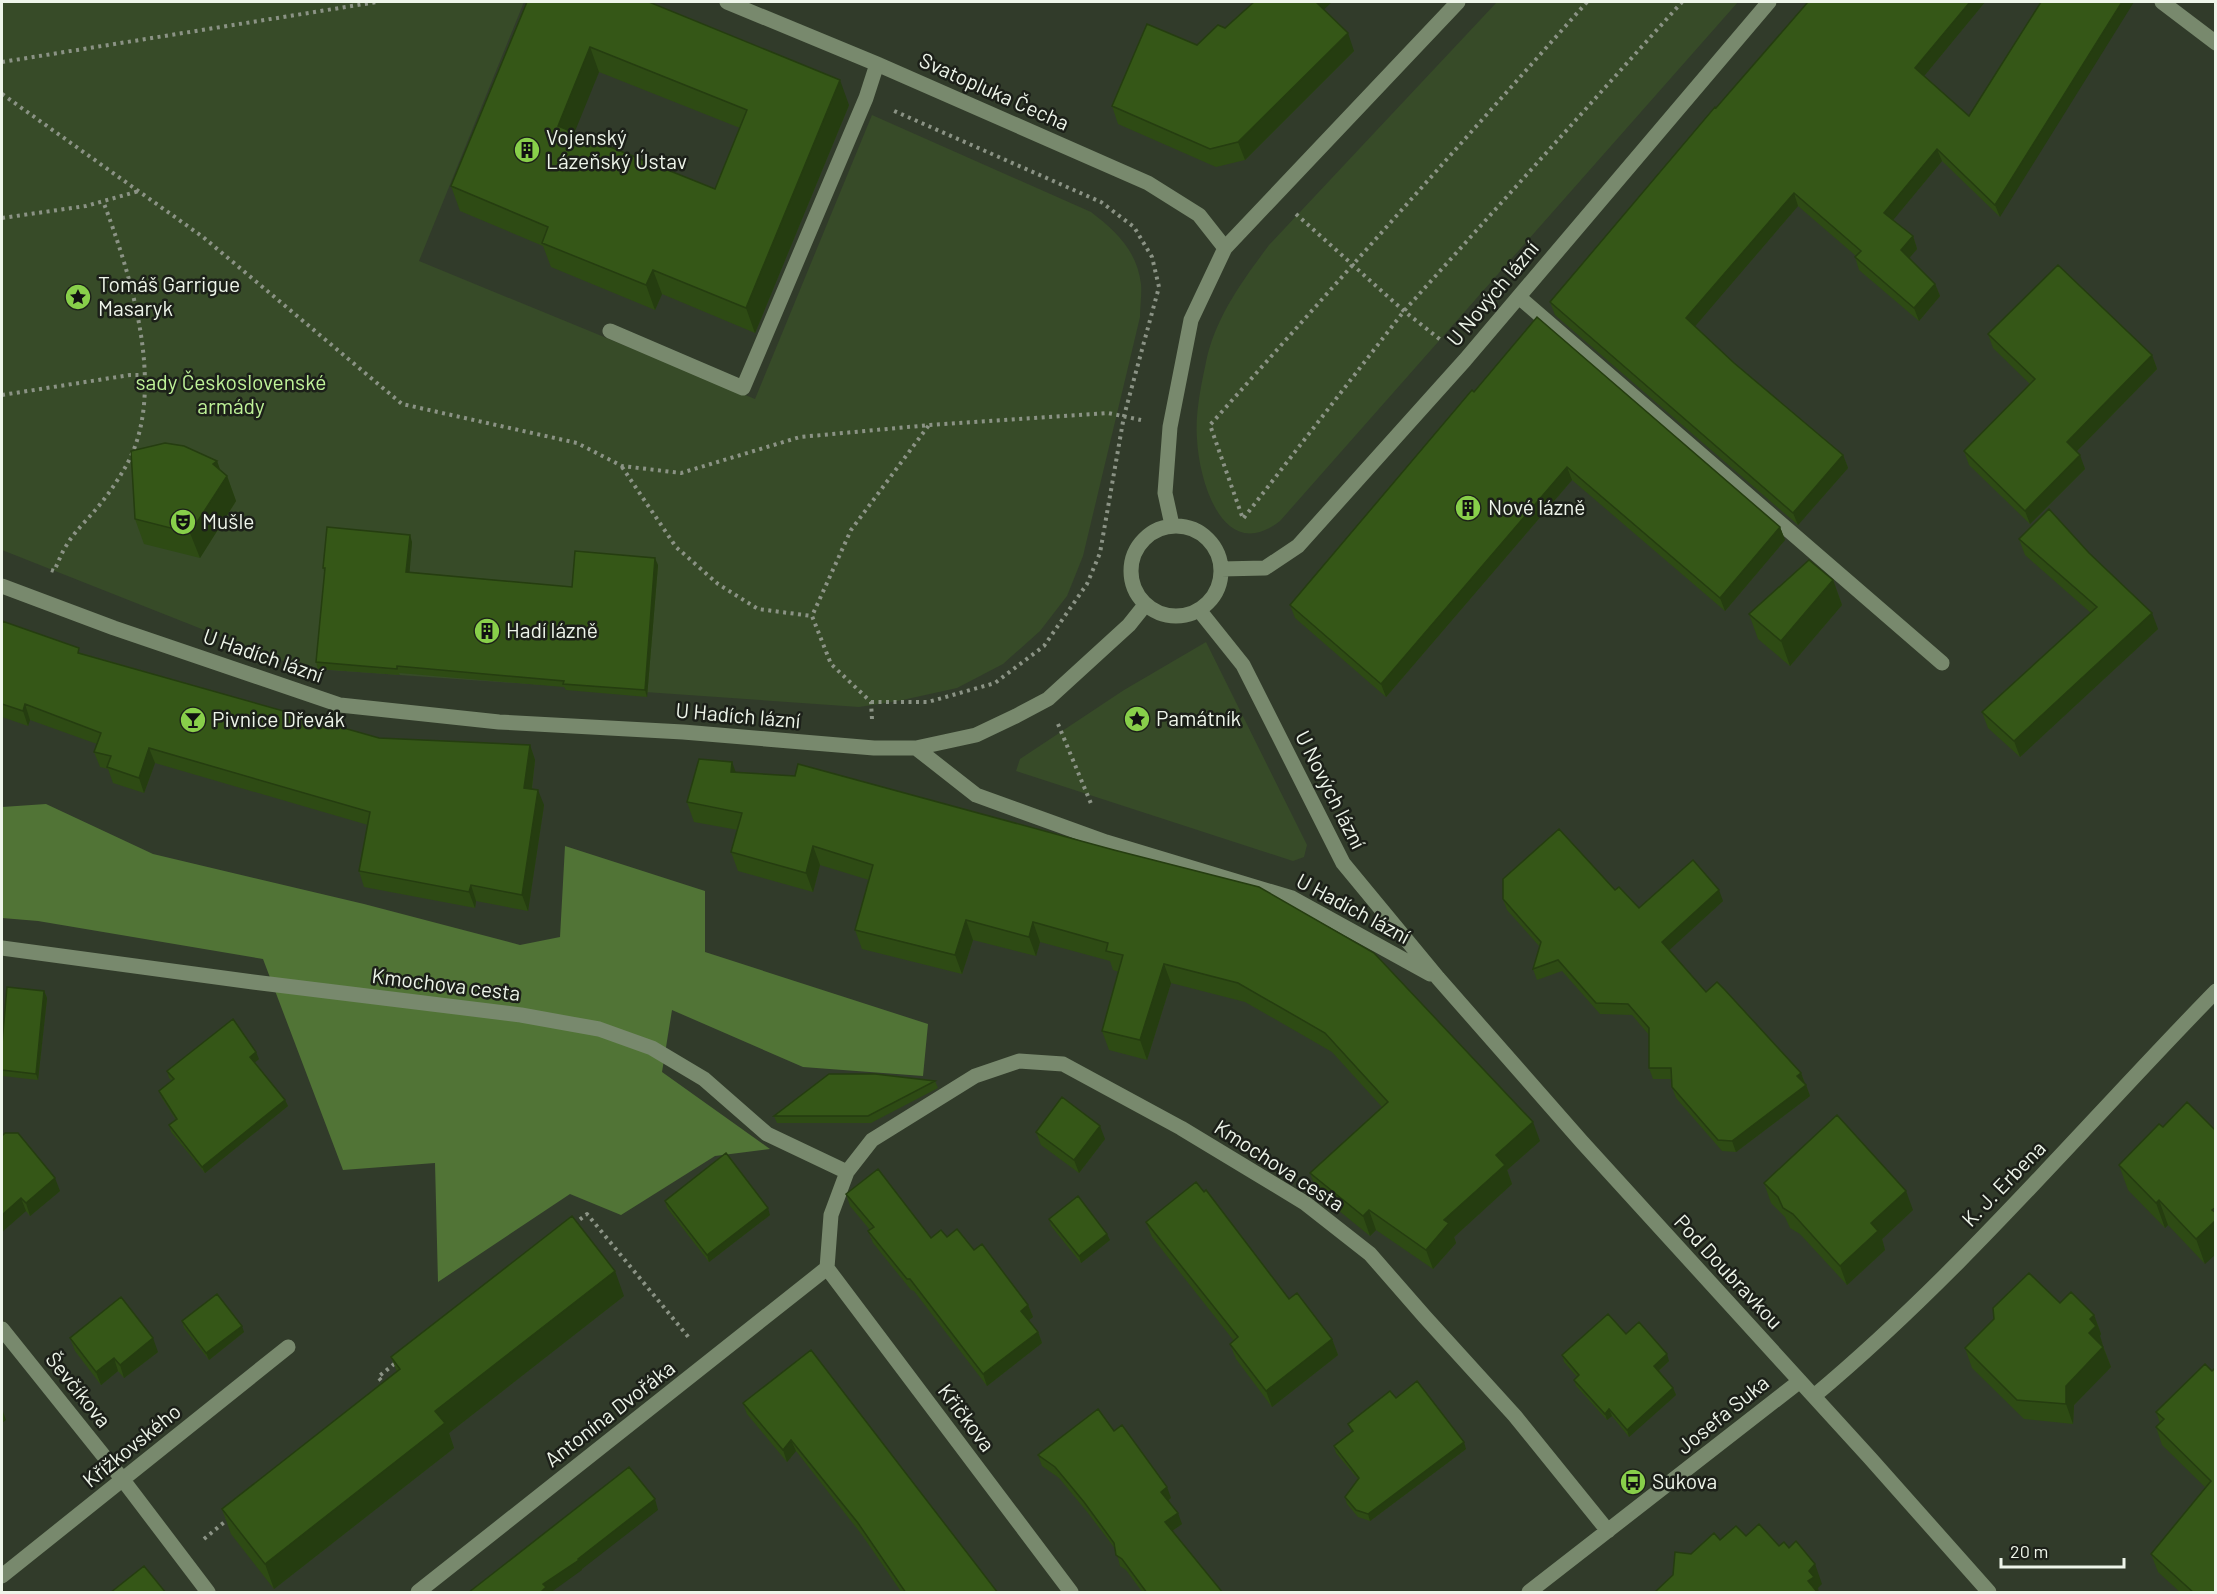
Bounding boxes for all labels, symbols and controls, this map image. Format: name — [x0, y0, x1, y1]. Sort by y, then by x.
street label: Svatopluka Čecha — [916, 46, 1073, 135]
place label: Vojenský Lázeňský Ústav — [546, 124, 687, 173]
building icon: Vojenský Lázeňský Ústav — [512, 135, 542, 165]
street label: U Nových lázní — [1441, 235, 1543, 351]
place label: Tomáš Garrigue Masaryk — [98, 271, 240, 320]
place icon: Tomáš Garrigue Masaryk — [63, 282, 93, 312]
park label: sady Československé armády — [135, 369, 327, 418]
building icon: Nové lázně — [1453, 493, 1483, 523]
place label: Nové lázně — [1488, 494, 1585, 519]
theatre icon: Mušle — [168, 507, 198, 537]
place label: Mušle — [202, 508, 254, 533]
building icon: Hadí lázně — [472, 616, 502, 646]
place label: Hadí lázně — [506, 617, 598, 642]
street label: U Hadích lázní — [200, 622, 327, 687]
street label: U Hadích lázní — [675, 697, 802, 732]
place icon: Památník — [1122, 704, 1152, 734]
bar icon: Pivnice Dřevák — [178, 705, 208, 735]
place label: Památník — [1156, 705, 1241, 730]
place label: Pivnice Dřevák — [212, 706, 345, 731]
street label: U Nových lázní — [1291, 726, 1372, 853]
street label: U Hadích lázní — [1293, 867, 1415, 948]
street label: Kmochova cesta — [370, 962, 522, 1005]
street label: Kmochova cesta — [1210, 1114, 1349, 1216]
street label: K. J. Erbena — [1956, 1135, 2050, 1231]
street label: Pod Doubravkou — [1670, 1209, 1788, 1333]
street label: Ševčíkova — [41, 1346, 117, 1432]
street label: Antonína Dvořáka — [539, 1354, 679, 1471]
street label: Josefa Suka — [1671, 1369, 1773, 1459]
street label: Křičkova — [934, 1378, 1001, 1456]
street label: Křížkovského — [77, 1398, 185, 1492]
bus stop icon: Sukova — [1618, 1467, 1648, 1497]
place label: Sukova — [1652, 1468, 1717, 1493]
scale bar — [2001, 1531, 2124, 1569]
text: 20 m — [2010, 1540, 2048, 1562]

